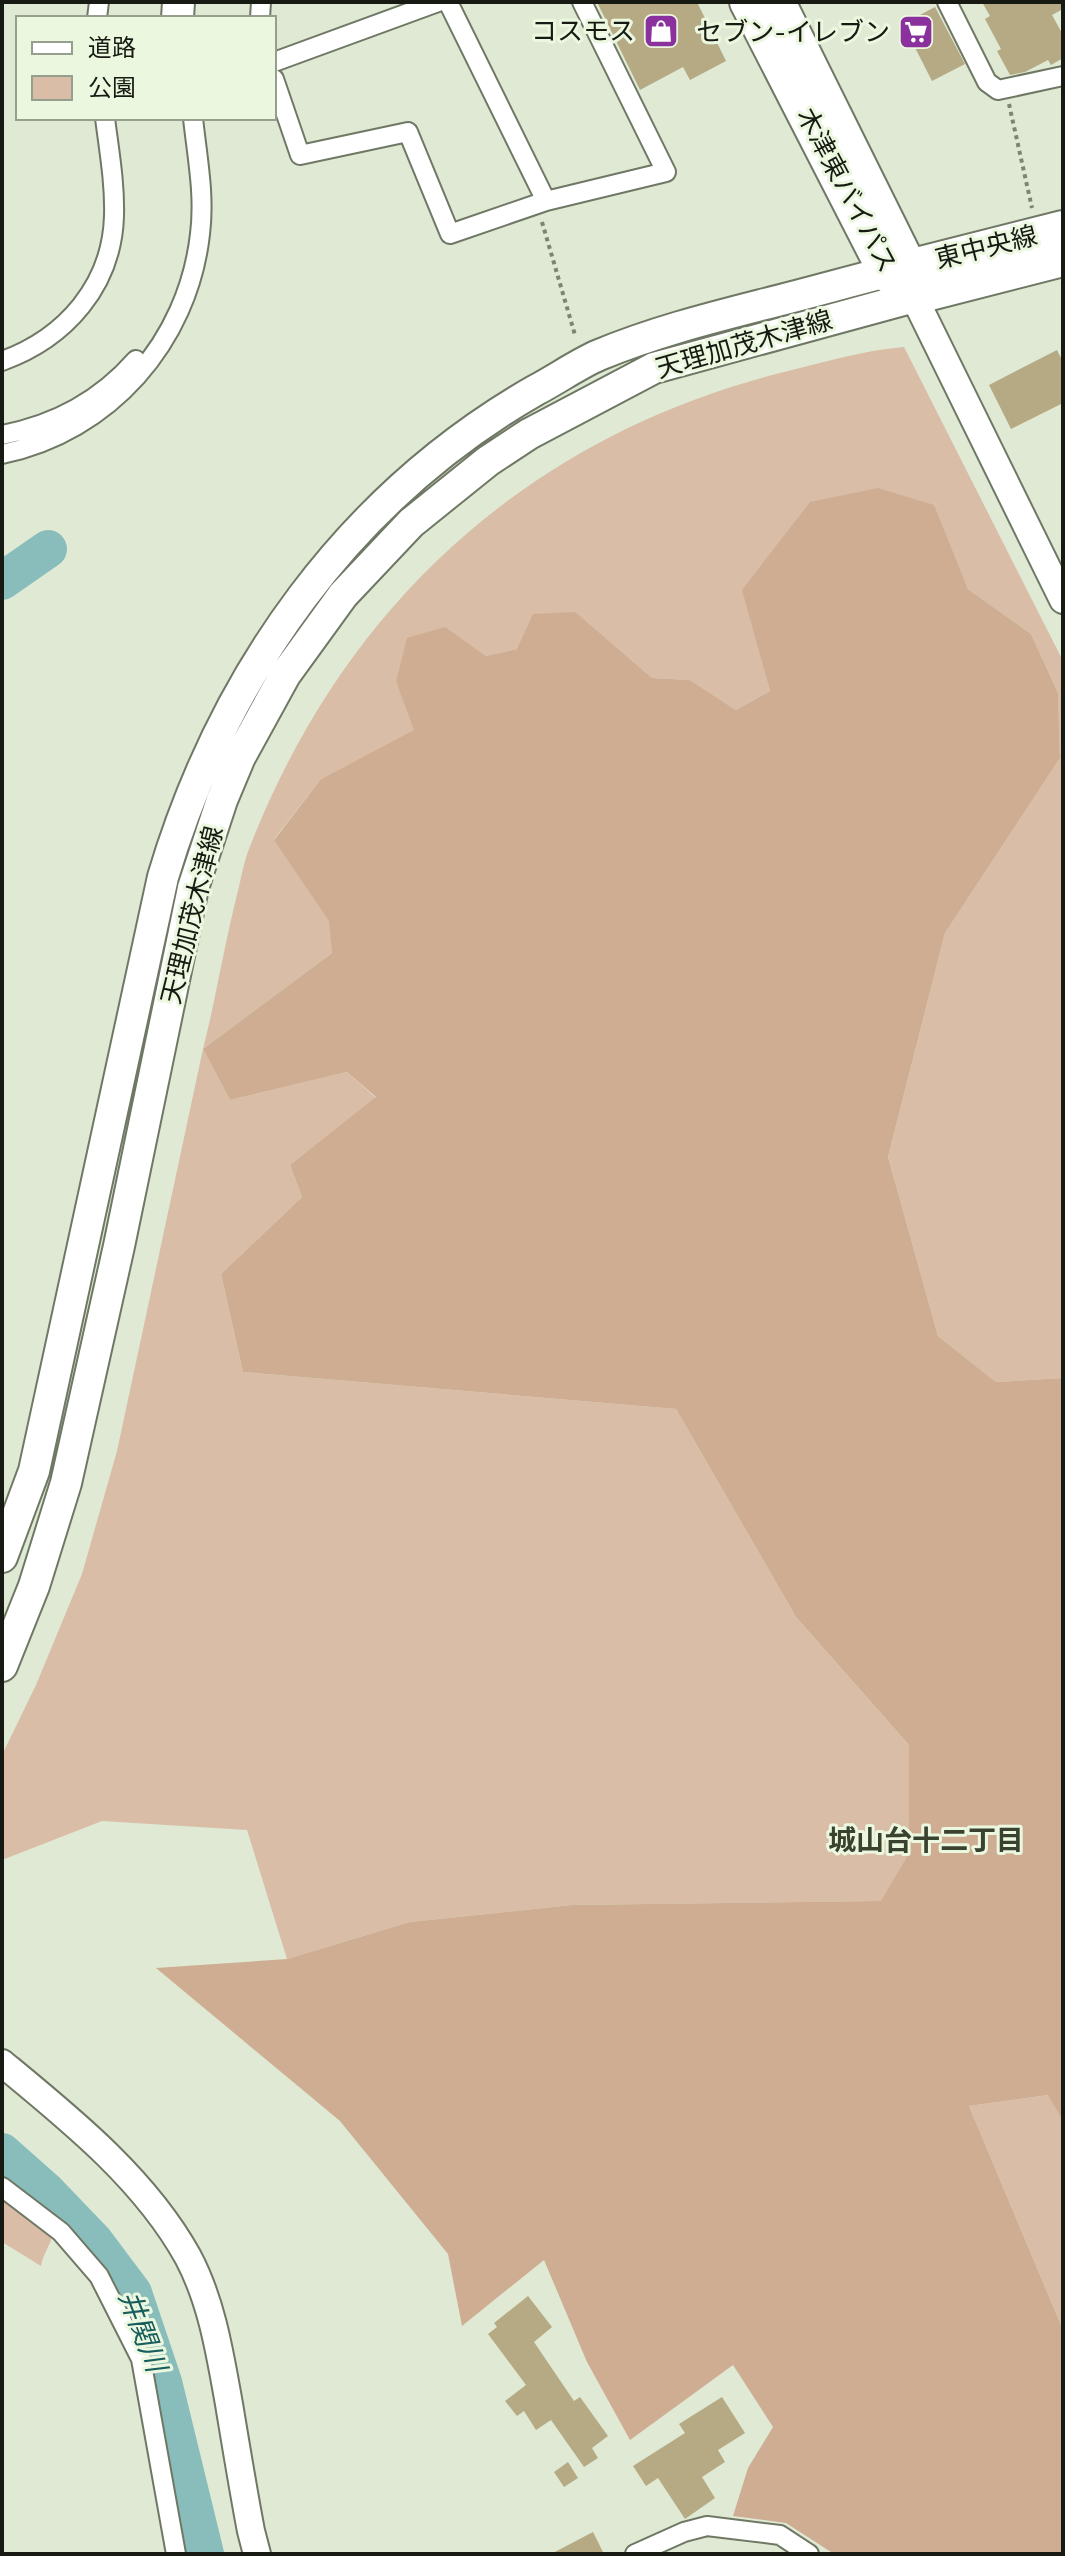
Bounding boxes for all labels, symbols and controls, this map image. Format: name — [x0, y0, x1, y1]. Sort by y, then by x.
shop icon: コスモス — [642, 12, 680, 50]
supermarket icon: セブン-イレブン — [897, 13, 935, 51]
place label: コスモス — [531, 14, 635, 48]
place label: セブン-イレブン — [696, 15, 890, 49]
legend — [16, 16, 276, 120]
text: 道路 — [88, 32, 136, 63]
text: 公園 — [88, 72, 136, 103]
street label: 木津東バイパス — [789, 102, 905, 278]
street label: 東中央線 — [931, 218, 1041, 276]
street label: 天理加茂木津線 — [652, 303, 836, 385]
street label: 天理加茂木津線 — [153, 823, 231, 1007]
district label: 城山台十二丁目 — [828, 1822, 1024, 1858]
water label: 井関川 — [111, 2285, 176, 2379]

